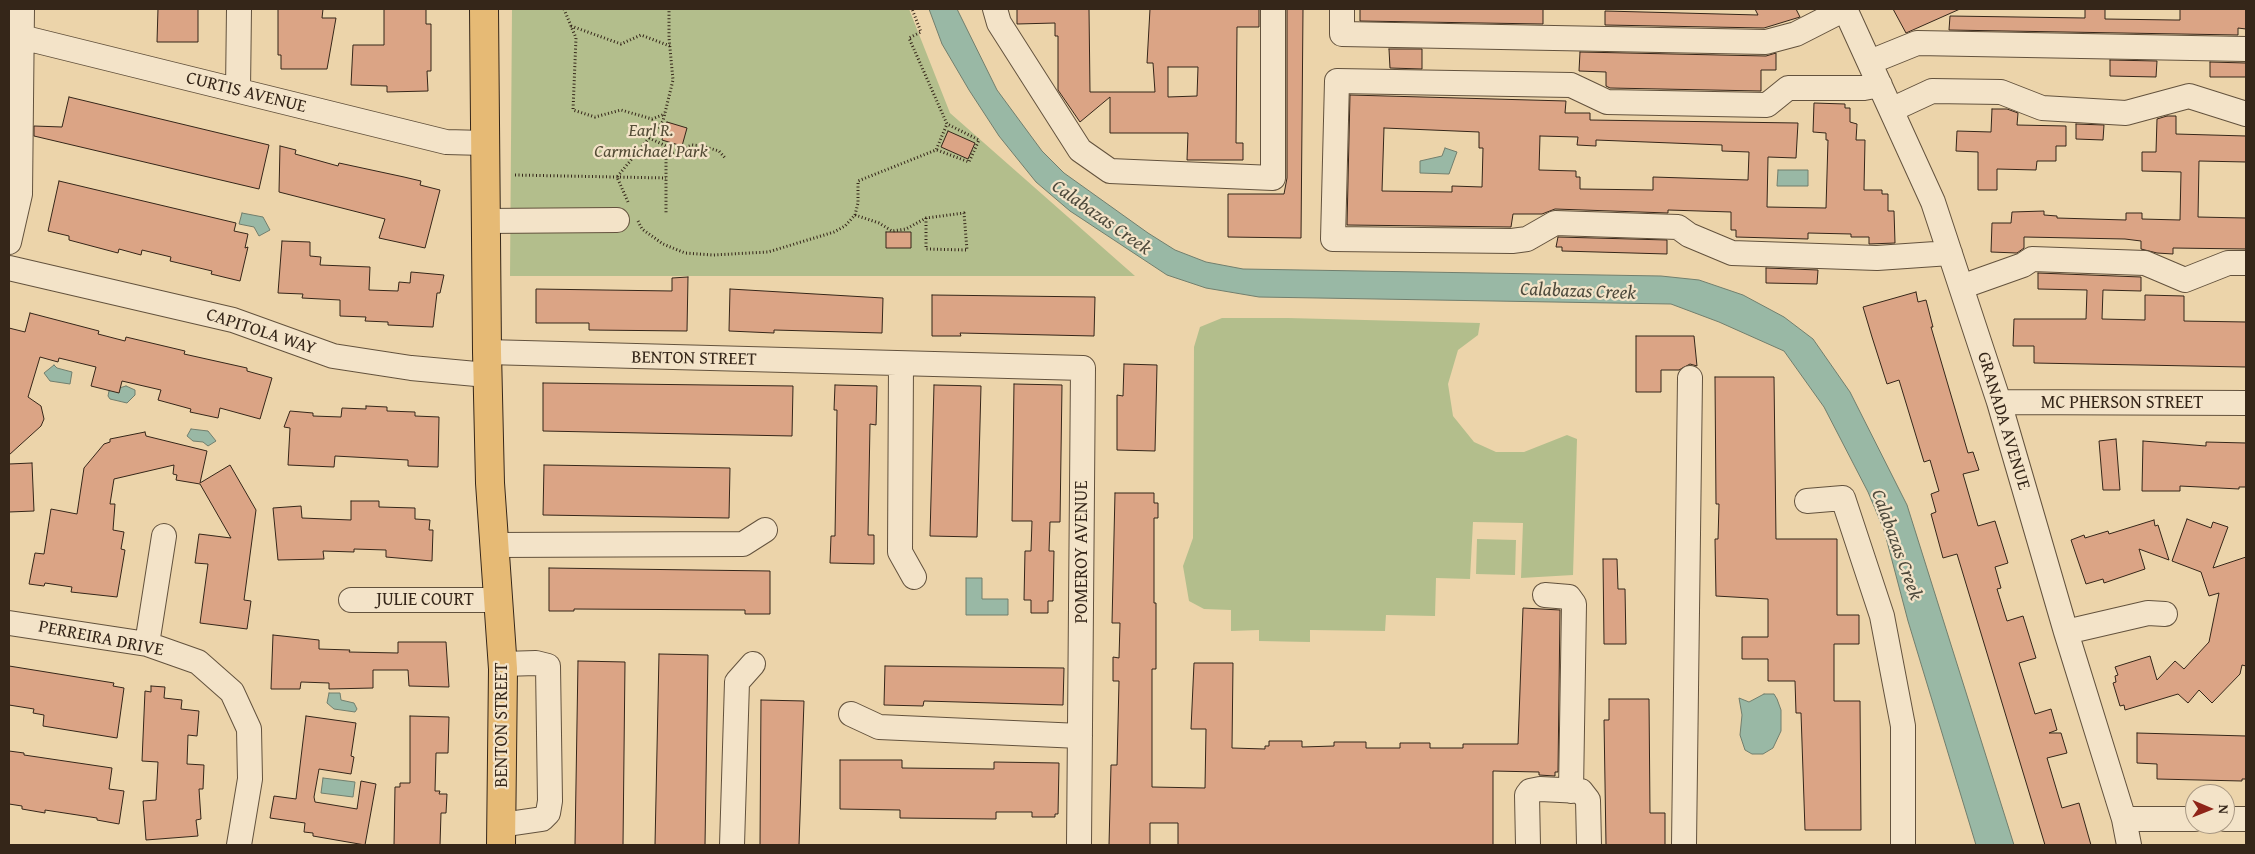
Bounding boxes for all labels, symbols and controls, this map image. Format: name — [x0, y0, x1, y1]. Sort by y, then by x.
street label: CURTIS AVENUE — [184, 68, 308, 118]
park label: Earl R. Carmichael Park — [594, 120, 708, 162]
water label: Calabazas Creek — [1047, 175, 1155, 261]
water label: Calabazas Creek — [1520, 279, 1636, 305]
street label: CAPITOLA WAY — [203, 304, 319, 360]
street label: BENTON STREET — [631, 347, 757, 371]
street label: GRANADA AVENUE — [1972, 349, 2034, 493]
street label: MC PHERSON STREET — [2041, 392, 2203, 414]
street label: POMEROY AVENUE — [1071, 480, 1093, 624]
water label: Calabazas Creek — [1865, 487, 1927, 603]
street label: JULIE COURT — [376, 589, 474, 611]
street label: PERREIRA DRIVE — [37, 616, 165, 662]
street label: BENTON STREET — [491, 662, 513, 788]
north arrow — [2185, 784, 2235, 834]
text: N — [2214, 804, 2234, 814]

